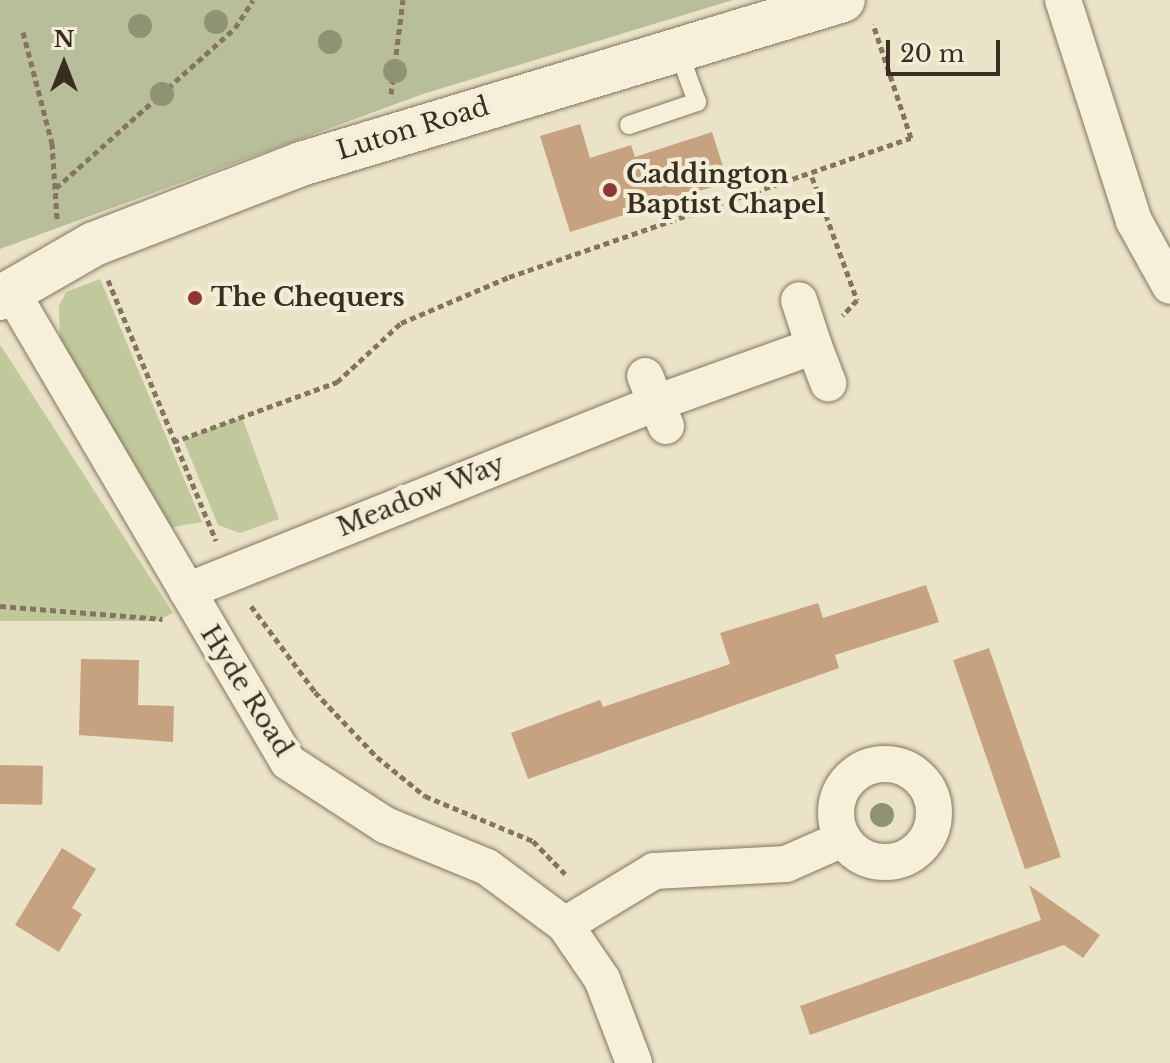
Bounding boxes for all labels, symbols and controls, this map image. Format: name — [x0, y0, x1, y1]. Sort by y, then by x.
north arrow — [24, 24, 104, 104]
scale bar — [890, 24, 1004, 74]
text: N — [54, 26, 74, 53]
text: 20 m — [900, 39, 965, 68]
street label: Luton Road — [333, 91, 493, 167]
place label: Caddington Baptist Chapel — [626, 159, 825, 220]
marker: Caddington Baptist Chapel — [601, 181, 619, 199]
place label: The Chequers — [211, 282, 405, 314]
marker: The Chequers — [186, 289, 204, 307]
street label: Meadow Way — [332, 448, 510, 544]
street label: Hyde Road — [193, 620, 299, 762]

